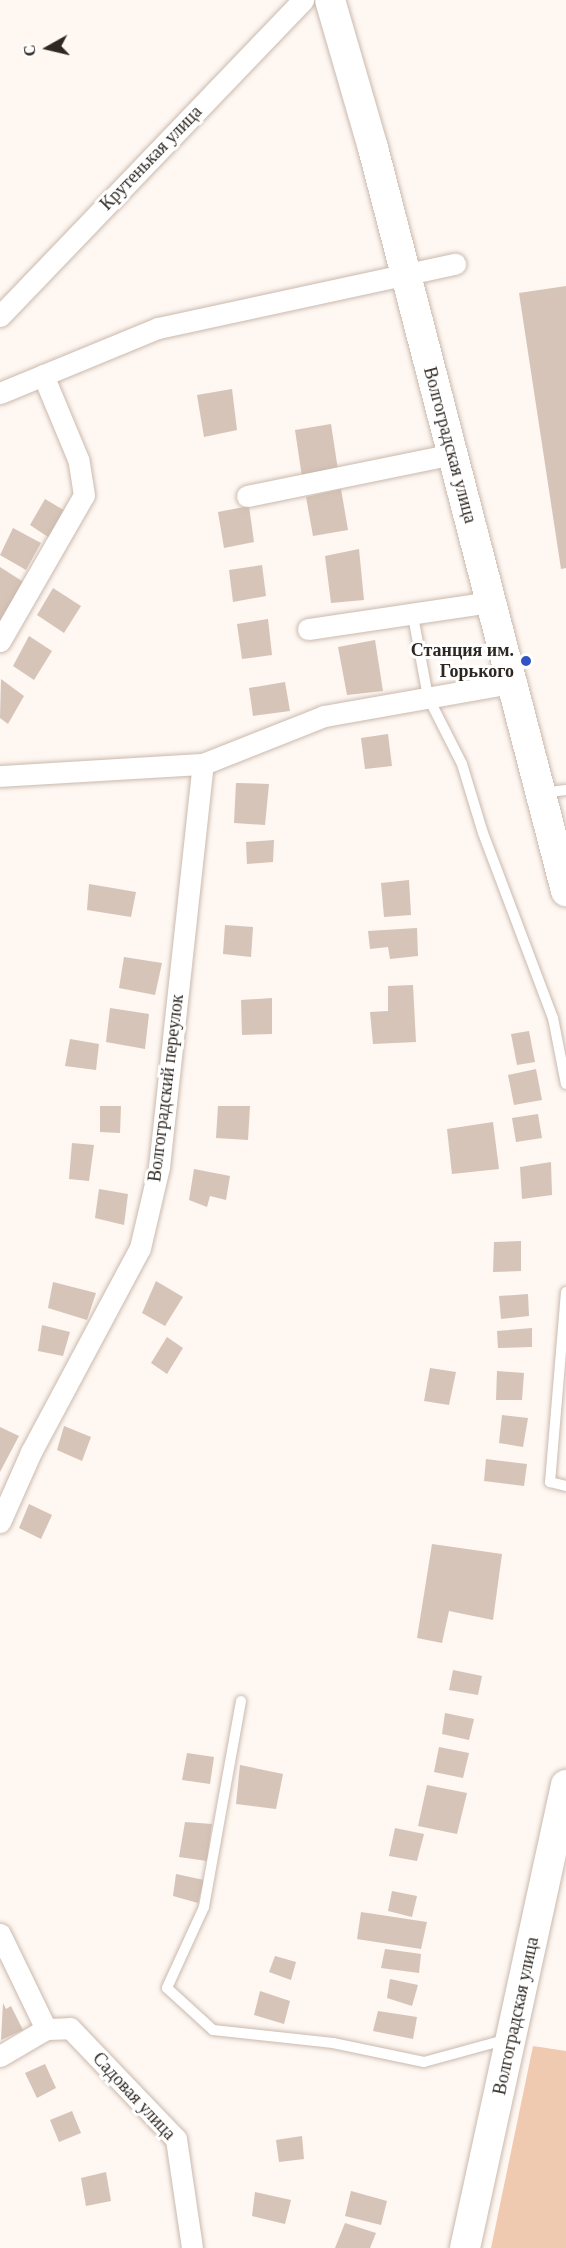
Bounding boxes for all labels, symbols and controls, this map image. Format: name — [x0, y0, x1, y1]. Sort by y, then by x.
north arrow — [18, 18, 78, 78]
text: С — [20, 44, 39, 57]
street label: Крутенькая улица — [96, 101, 206, 215]
street label: Волгоградская улица — [419, 364, 481, 526]
place label: Станция им. Горького — [411, 640, 514, 682]
marker: Станция им. Горького — [519, 654, 533, 668]
street label: Волгоградский переулок — [144, 993, 188, 1183]
street label: Волгоградская улица — [489, 1935, 543, 2097]
street label: Садовая улица — [88, 2048, 180, 2144]

